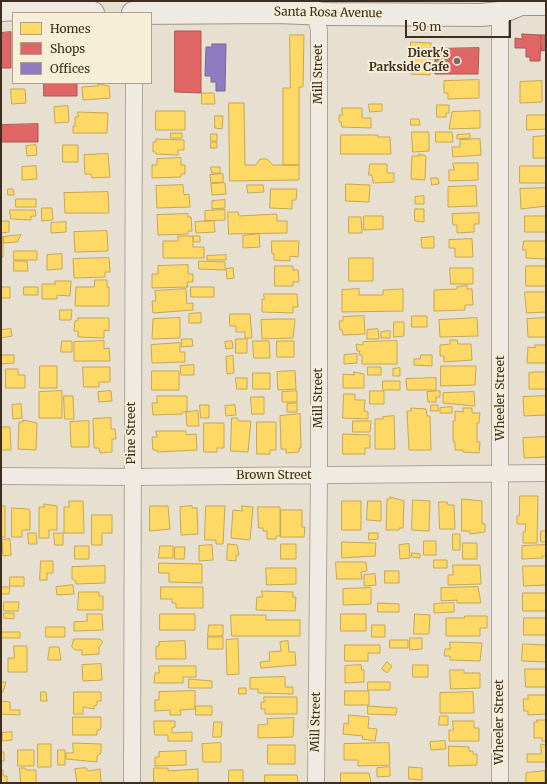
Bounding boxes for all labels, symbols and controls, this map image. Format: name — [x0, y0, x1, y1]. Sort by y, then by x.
street label: Santa Rosa Avenue — [274, 5, 382, 21]
legend — [12, 12, 152, 84]
scale bar — [407, 12, 513, 38]
text: 50 m — [412, 19, 441, 34]
text: Homes — [50, 21, 91, 36]
text: Shops — [50, 41, 85, 56]
street label: Mill Street — [312, 44, 326, 104]
place label: Dierk's Parkside Cafe — [369, 47, 449, 75]
marker: Dierk's Parkside Cafe — [452, 56, 462, 66]
text: Offices — [50, 61, 90, 76]
street label: Wheeler Street — [494, 355, 508, 441]
street label: Mill Street — [312, 368, 326, 428]
street label: Pine Street — [125, 402, 139, 464]
street label: Brown Street — [236, 469, 312, 483]
street label: Wheeler Street — [493, 679, 507, 765]
street label: Mill Street — [308, 692, 324, 752]

